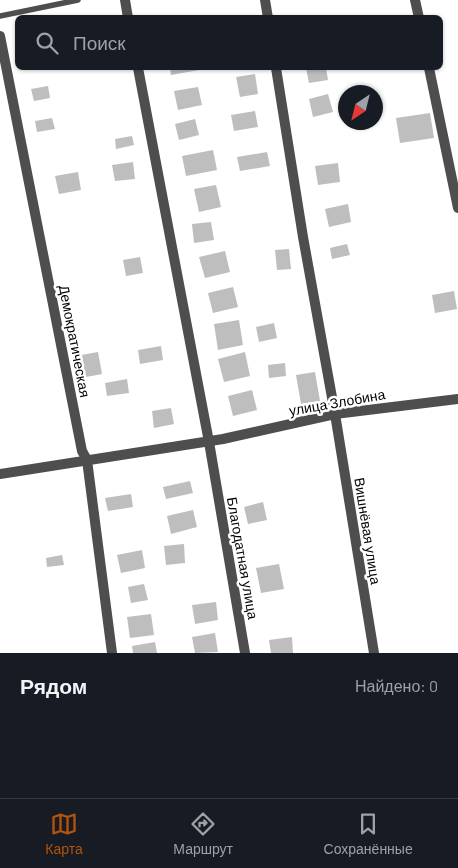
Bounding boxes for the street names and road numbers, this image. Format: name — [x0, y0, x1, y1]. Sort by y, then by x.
street label: Демократическая — [56, 283, 94, 399]
street label: улица Злобина — [288, 385, 387, 419]
street label: Вишнёвая улица — [351, 476, 385, 586]
street label: Благодатная улица — [224, 496, 262, 621]

